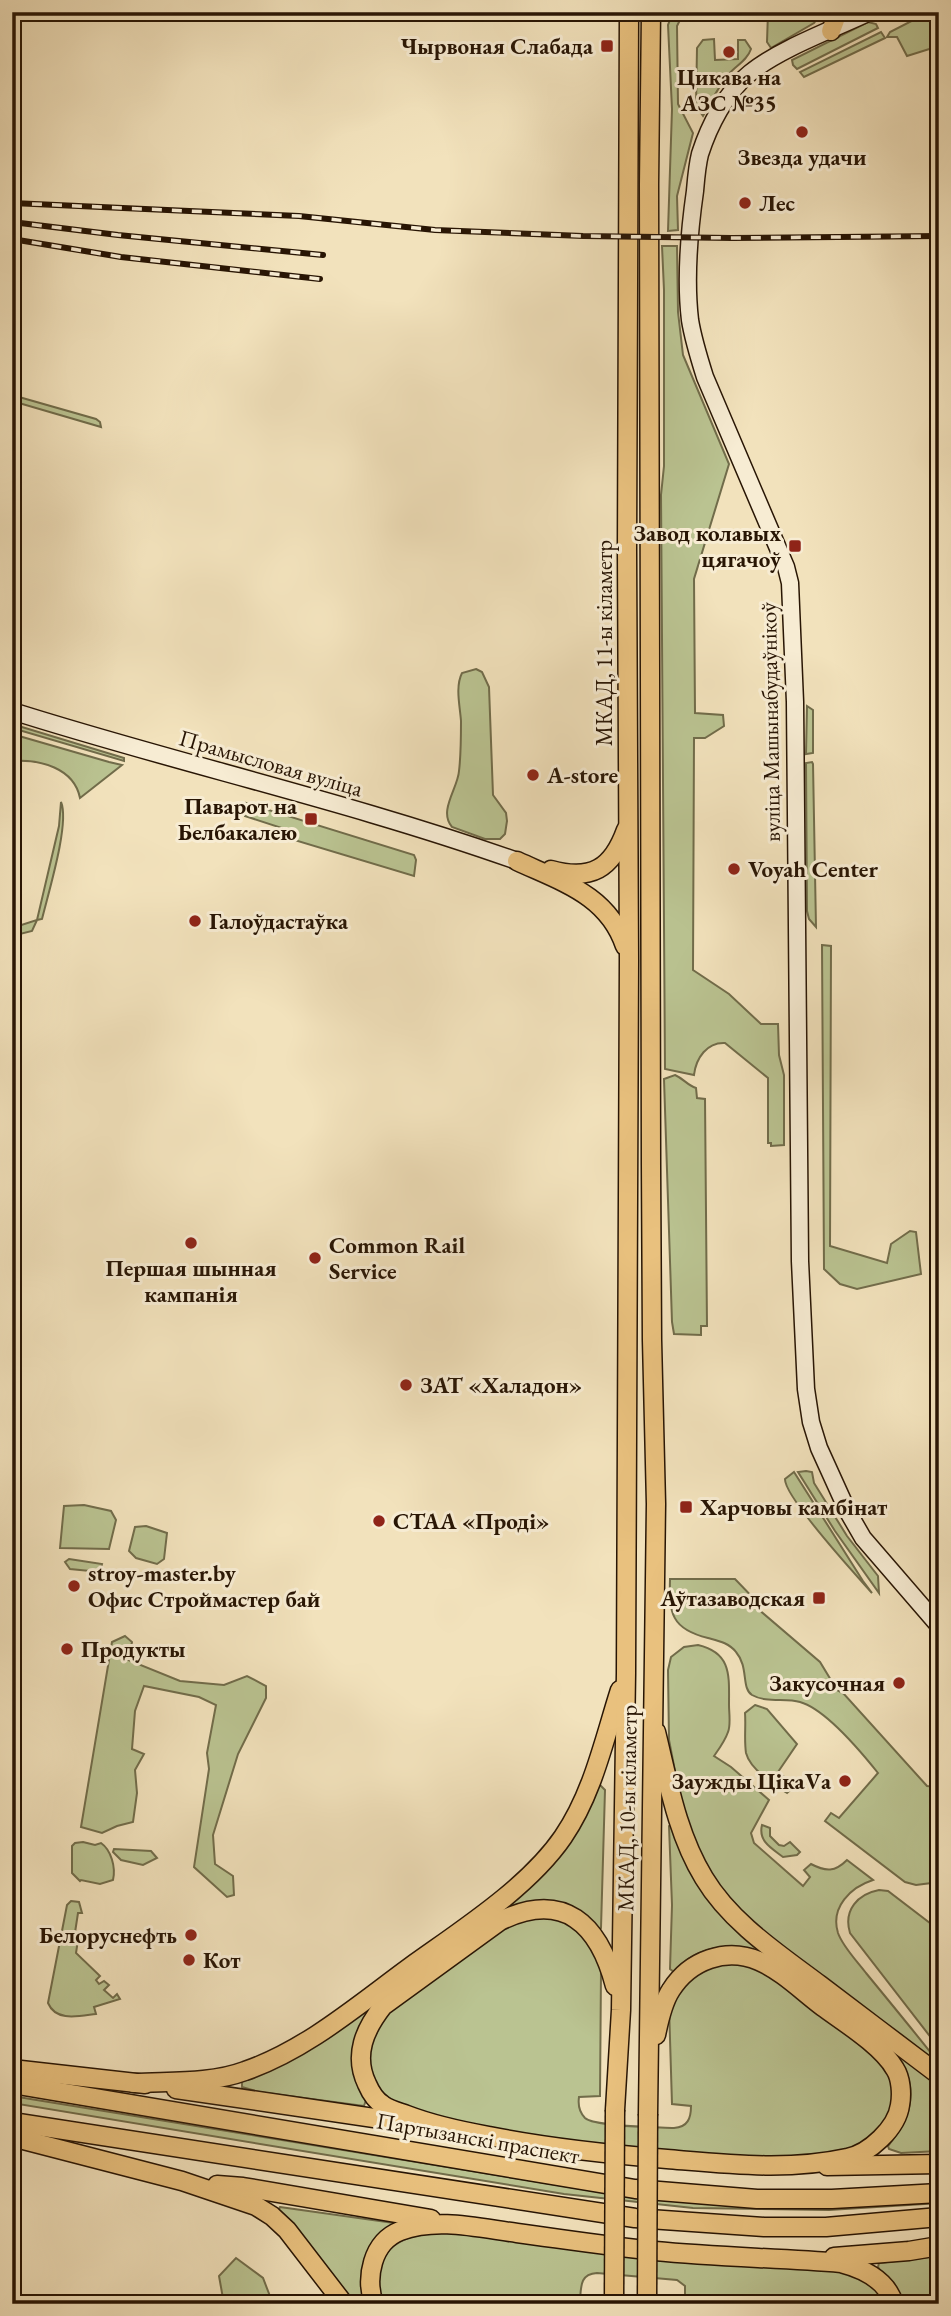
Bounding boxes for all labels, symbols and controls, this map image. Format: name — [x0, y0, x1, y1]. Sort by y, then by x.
place label: Чырвоная Слабада — [400, 31, 594, 61]
marker: Чырвоная Слабада — [599, 38, 615, 54]
marker: Цикава на АЗС №35 — [721, 44, 737, 60]
place label: Цикава на АЗС №35 — [677, 62, 782, 118]
marker: Звезда удачи — [794, 124, 810, 140]
place label: Звезда удачи — [738, 142, 867, 172]
place label: Лес — [759, 188, 796, 218]
marker: Лес — [737, 195, 753, 211]
place label: Завод колавых цягачоў — [633, 518, 782, 574]
marker: Завод колавых цягачоў — [787, 538, 803, 554]
street label: МКАД, 11-ы кіламетр — [589, 540, 619, 746]
street label: вуліца Машынабудаўнікоў — [753, 601, 787, 842]
street label: Прамысловая вуліца — [176, 722, 367, 804]
place label: А-store — [546, 760, 619, 790]
marker: А-store — [525, 767, 541, 783]
place label: Паварот на Белбакалею — [178, 791, 298, 847]
marker: Паварот на Белбакалею — [303, 811, 319, 827]
place label: Voyah Center — [748, 854, 878, 884]
marker: Voyah Center — [726, 861, 742, 877]
place label: Галоўдастаўка — [209, 906, 349, 936]
marker: Галоўдастаўка — [187, 913, 203, 929]
place label: Common Rail Service — [329, 1230, 465, 1286]
marker: Першая шынная кампанія — [183, 1235, 199, 1251]
marker: Common Rail Service — [307, 1250, 323, 1266]
place label: Першая шынная кампанія — [105, 1253, 277, 1309]
place label: ЗАТ «Халадон» — [420, 1370, 582, 1400]
marker: ЗАТ «Халадон» — [398, 1377, 414, 1393]
place label: Харчовы камбінат — [699, 1492, 888, 1522]
marker: Харчовы камбінат — [678, 1499, 694, 1515]
place label: СТАА «Проді» — [393, 1506, 549, 1536]
marker: СТАА «Проді» — [371, 1513, 387, 1529]
place label: stroy-master.by Офис Строймастер бай — [88, 1558, 321, 1614]
marker: stroy-master.by Офис Строймастер бай — [66, 1578, 82, 1594]
place label: Аўтазаводская — [660, 1583, 805, 1613]
marker: Аўтазаводская — [811, 1590, 827, 1606]
place label: Продукты — [81, 1634, 186, 1664]
marker: Продукты — [59, 1641, 75, 1657]
place label: Закусочная — [769, 1668, 885, 1698]
marker: Закусочная — [891, 1675, 907, 1691]
street label: МКАД, 10-ы кіламетр — [610, 1704, 644, 1912]
place label: Заужды ЦікаVа — [672, 1766, 832, 1796]
marker: Заужды ЦікаVа — [837, 1773, 853, 1789]
place label: Белоруснефть — [39, 1920, 177, 1950]
marker: Белоруснефть — [183, 1927, 199, 1943]
place label: Кот — [203, 1945, 241, 1975]
marker: Кот — [181, 1952, 197, 1968]
street label: Партызанскі праспект — [374, 2105, 583, 2171]

